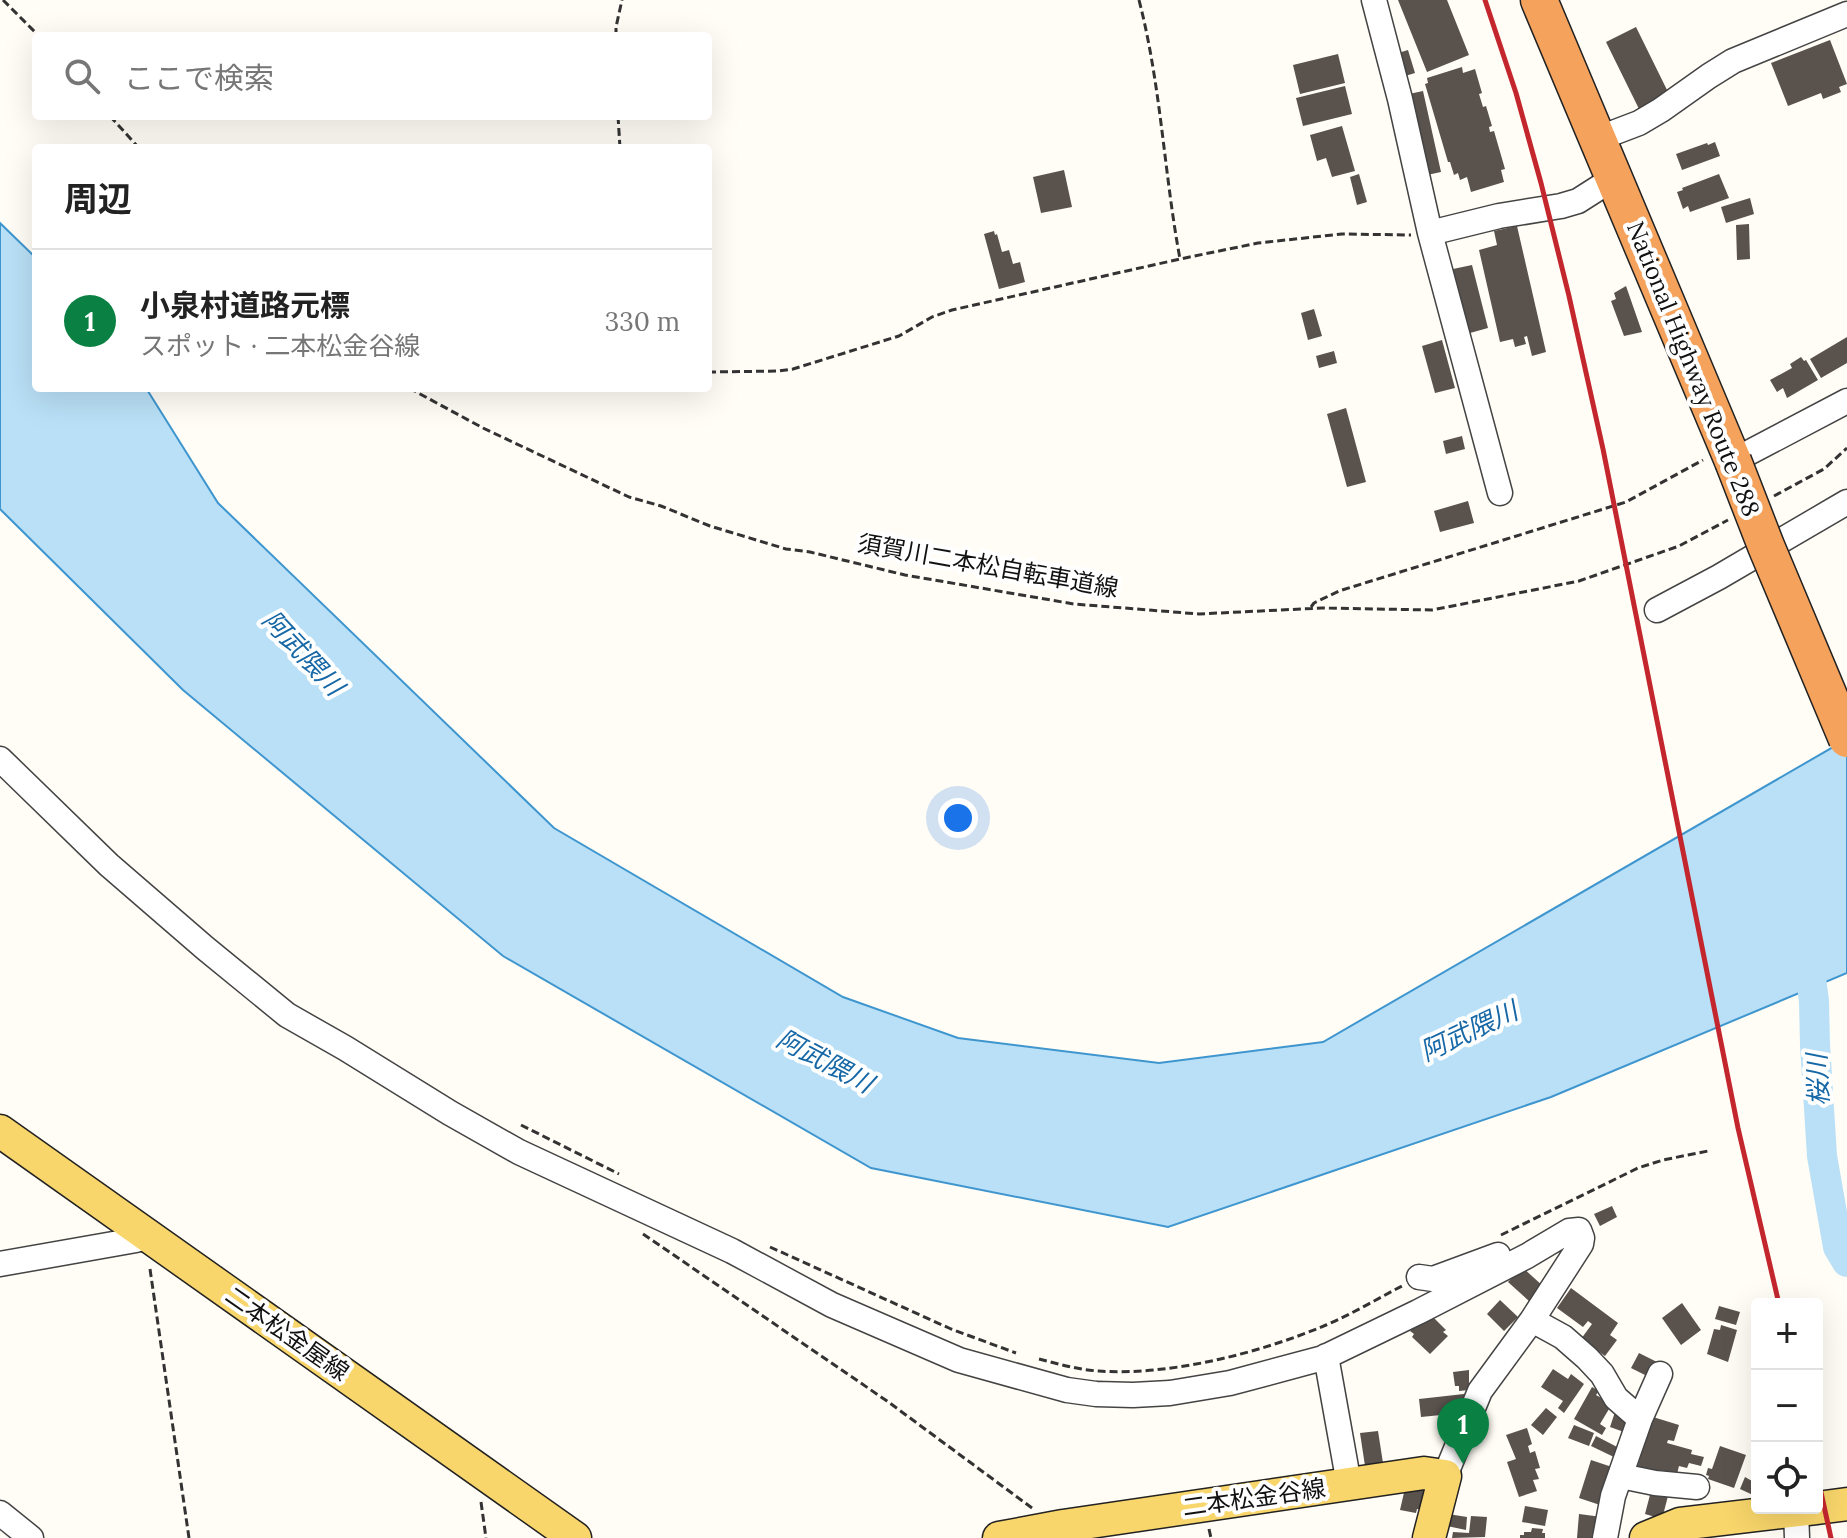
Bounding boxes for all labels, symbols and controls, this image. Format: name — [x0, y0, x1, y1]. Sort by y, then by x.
search box — [32, 32, 712, 120]
icon: search — [60, 54, 104, 98]
text: ここで検索 — [124, 59, 274, 97]
text: 周辺 — [64, 177, 132, 220]
street label: National Highway Route 288 — [1620, 217, 1767, 521]
text: 小泉村道路元標 — [140, 286, 350, 324]
text: 1 — [85, 305, 95, 338]
text: 330 m — [605, 305, 680, 338]
text: スポット · 二本松金谷線 — [140, 329, 420, 362]
street label: 須賀川二本松自転車道線 — [855, 527, 1121, 604]
water label: 阿武隈川 — [256, 603, 353, 704]
your location — [938, 798, 978, 838]
water label: 阿武隈川 — [1415, 992, 1526, 1067]
water label: 阿武隈川 — [772, 1022, 882, 1101]
water label: 桜川 — [1800, 1050, 1835, 1107]
street label: 二本松金屋線 — [219, 1280, 355, 1388]
map controls — [1751, 1298, 1823, 1514]
button: + — [1751, 1298, 1823, 1370]
button: − — [1751, 1370, 1823, 1442]
pin: 1 — [1437, 1398, 1489, 1464]
button: locate — [1751, 1442, 1823, 1514]
street label: 二本松金谷線 — [1180, 1472, 1327, 1523]

